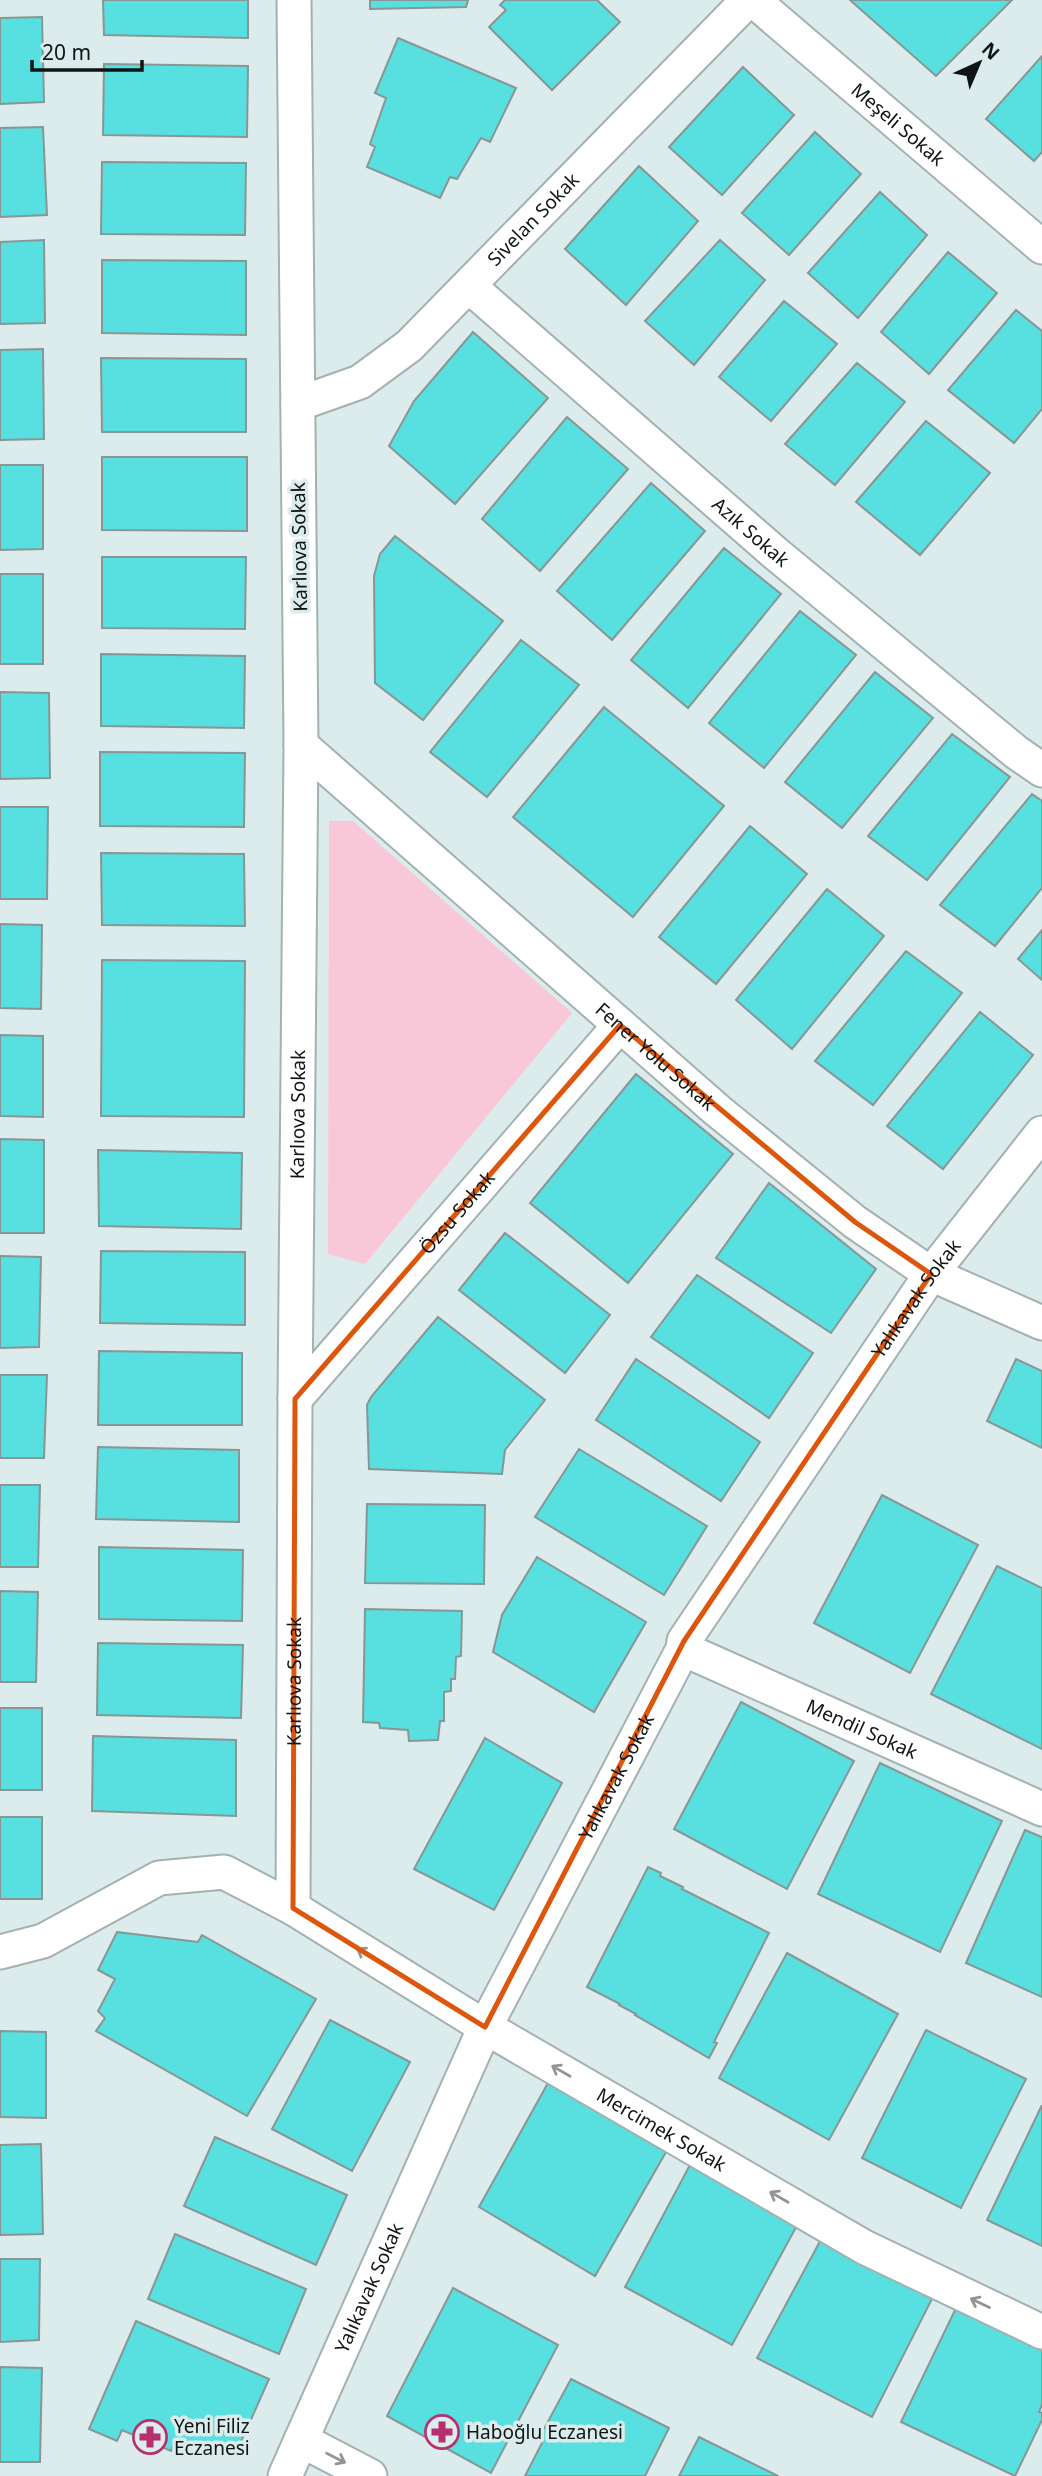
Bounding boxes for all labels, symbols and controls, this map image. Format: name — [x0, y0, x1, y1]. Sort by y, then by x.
scale bar — [32, 28, 142, 72]
north arrow — [944, 28, 1014, 98]
text: N — [976, 36, 1005, 65]
text: 20 m — [42, 38, 91, 66]
street label: Meşeli Sokak — [846, 77, 951, 171]
street label: Sivelan Sokak — [482, 167, 585, 272]
street label: Karlıova Sokak — [285, 482, 313, 612]
street label: Azık Sokak — [707, 491, 795, 573]
street label: Fener Yolu Sokak — [590, 997, 721, 1116]
street label: Karlıova Sokak — [284, 1050, 311, 1179]
street label: Özsu Sokak — [414, 1165, 500, 1260]
street label: Yalıkavak Sokak — [865, 1234, 967, 1363]
street label: Karlıova Sokak — [281, 1617, 307, 1746]
street label: Mendil Sokak — [802, 1693, 922, 1765]
street label: Yalıkavak Sokak — [572, 1709, 660, 1845]
one-way arrow — [356, 1947, 376, 1961]
one-way arrow — [551, 2064, 571, 2078]
street label: Mercimek Sokak — [592, 2082, 731, 2177]
one-way arrow — [769, 2190, 789, 2204]
street label: Yalıkavak Sokak — [329, 2219, 409, 2357]
one-way arrow — [970, 2295, 991, 2308]
place label: Yeni Filiz Eczanesi — [174, 2413, 250, 2461]
pharmacy icon: Haboğlu Eczanesi — [423, 2413, 461, 2451]
pharmacy icon: Yeni Filiz Eczanesi — [131, 2418, 169, 2456]
place label: Haboğlu Eczanesi — [466, 2419, 623, 2445]
one-way arrow — [325, 2452, 345, 2466]

